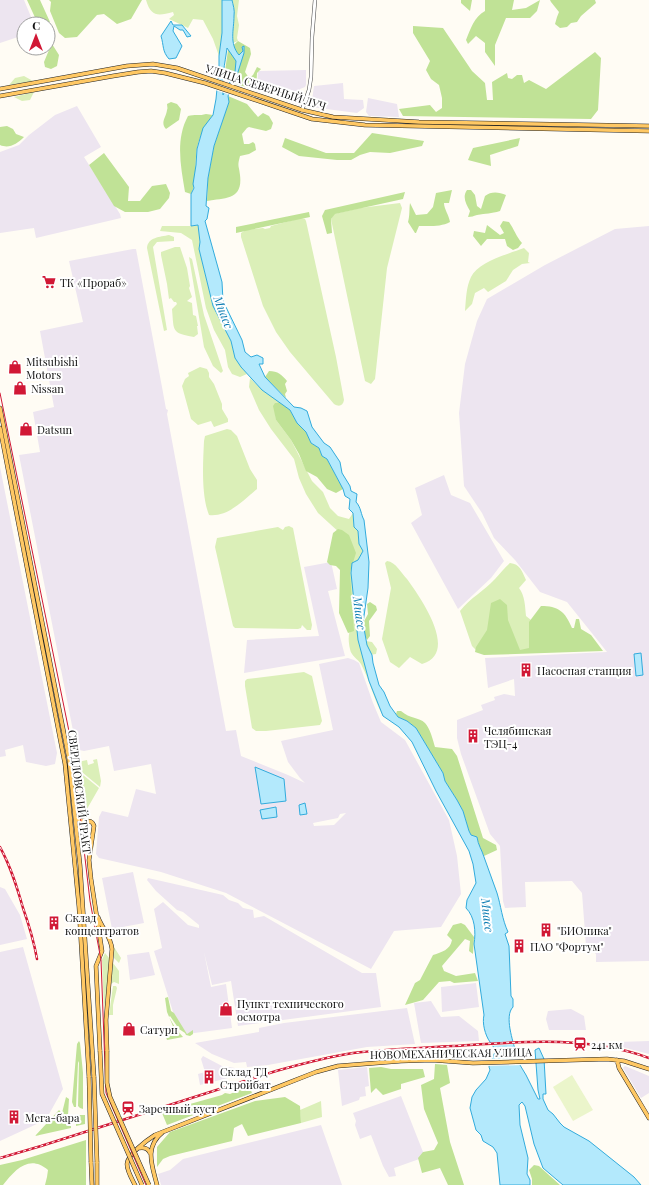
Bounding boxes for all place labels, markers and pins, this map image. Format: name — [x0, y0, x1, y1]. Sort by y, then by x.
supermarket icon: ТК «Прораб» — [41, 274, 57, 290]
place label: ТК «Прораб» — [60, 275, 127, 290]
place label: Mitsubishi Motors — [26, 354, 78, 382]
shop icon: Mitsubishi Motors — [7, 359, 23, 375]
shop icon: Nissan — [12, 380, 28, 396]
place label: Nissan — [31, 381, 64, 396]
shop icon: Datsun — [18, 421, 34, 437]
place label: Datsun — [37, 422, 73, 437]
building icon: Насосная станция — [518, 662, 534, 678]
place label: Насосная станция — [537, 663, 632, 678]
place label: Челябинская ТЭЦ-4 — [484, 723, 551, 751]
building icon: Челябинская ТЭЦ-4 — [465, 728, 481, 744]
place label: Склад концентратов — [65, 910, 139, 938]
building icon: Склад концентратов — [46, 915, 62, 931]
building icon: "БИОника" — [538, 922, 554, 938]
place label: "БИОника" — [557, 923, 612, 938]
building icon: ПАО "Фортум" — [511, 938, 527, 954]
place label: ПАО "Фортум" — [530, 939, 604, 954]
place label: Пункт технического осмотра — [237, 996, 344, 1024]
shop icon: Пункт технического осмотра — [218, 1001, 234, 1017]
shop icon: Сатурн — [121, 1021, 137, 1037]
place label: Сатурн — [140, 1022, 178, 1037]
station icon: 241 км — [572, 1036, 588, 1052]
place label: 241 км — [591, 1037, 623, 1052]
place label: Склад ТД Стройбат — [220, 1064, 271, 1092]
building icon: Склад ТД Стройбат — [201, 1069, 217, 1085]
station icon: Заречный куст — [120, 1100, 136, 1116]
place label: Заречный куст — [139, 1101, 216, 1116]
building icon: Мега-бара — [6, 1109, 22, 1125]
place label: Мега-бара — [25, 1110, 80, 1125]

